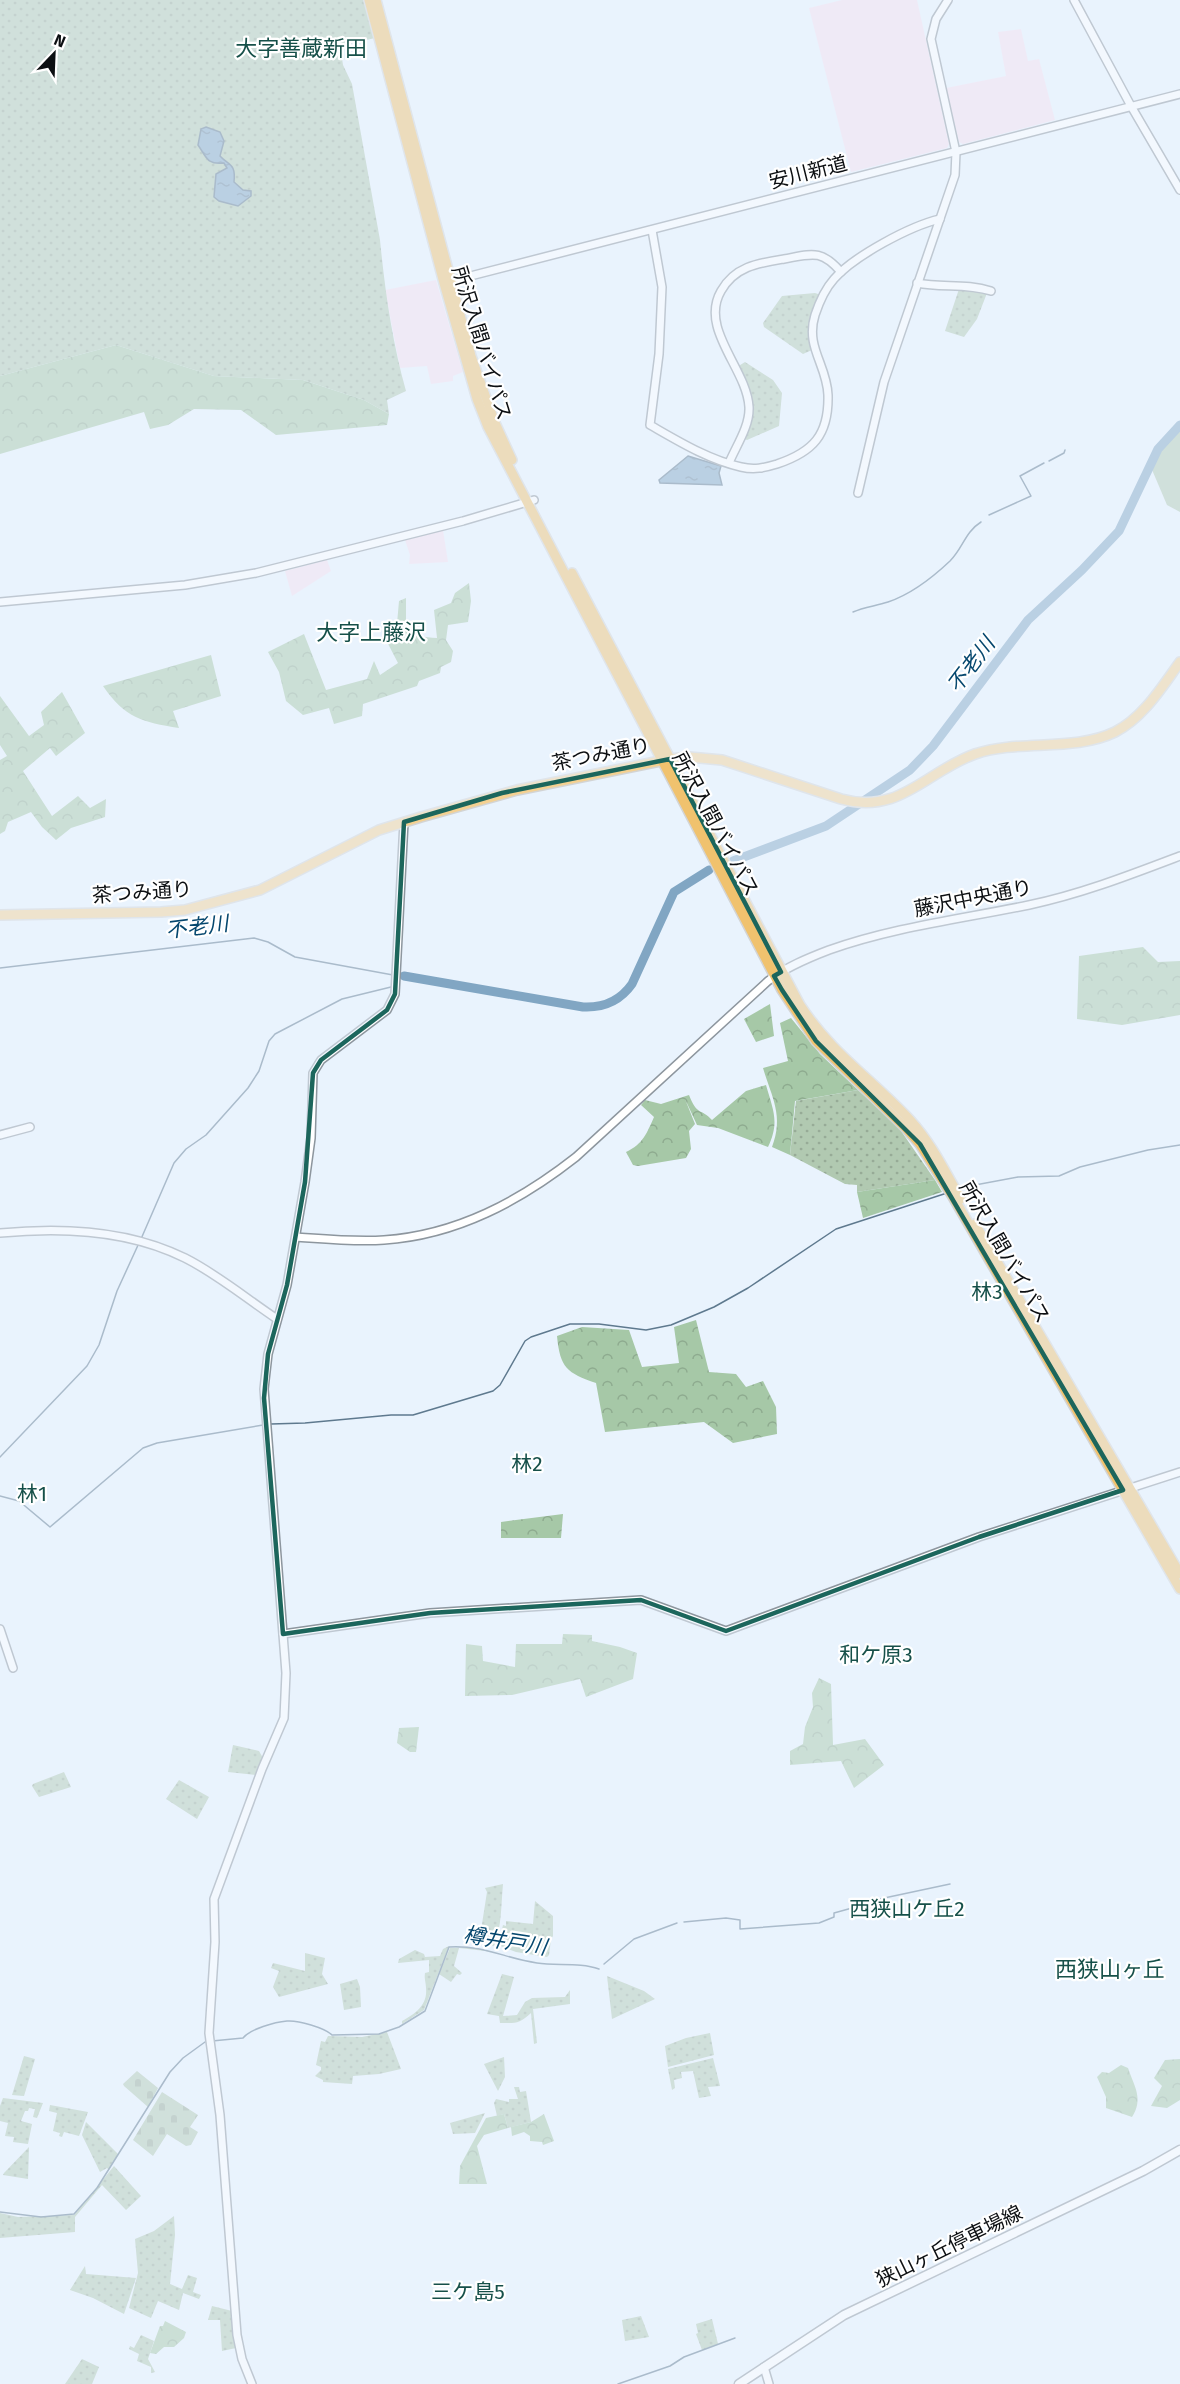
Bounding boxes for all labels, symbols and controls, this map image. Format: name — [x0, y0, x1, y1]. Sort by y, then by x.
north arrow — [24, 24, 84, 84]
text: N — [51, 30, 68, 51]
district label: 大字善蔵新田 — [235, 35, 367, 62]
street label: 安川新道 — [766, 151, 850, 193]
street label: 所沢入間バイパス — [447, 263, 517, 423]
district label: 大字上藤沢 — [316, 619, 426, 646]
water label: 不老川 — [942, 630, 1002, 698]
street label: 茶つみ通り — [550, 733, 652, 775]
street label: 所沢入間バイパス — [668, 748, 764, 900]
street label: 藤沢中央通り — [912, 875, 1034, 921]
street label: 茶つみ通り — [91, 877, 193, 907]
water label: 不老川 — [164, 910, 232, 944]
street label: 所沢入間バイパス — [955, 1177, 1055, 1327]
district label: 林3 — [971, 1279, 1003, 1305]
district label: 林2 — [511, 1451, 543, 1477]
district label: 林1 — [17, 1481, 47, 1507]
district label: 和ケ原3 — [839, 1642, 913, 1668]
district label: 西狭山ケ丘2 — [849, 1896, 965, 1922]
water label: 樽井戸川 — [461, 1922, 550, 1961]
district label: 西狭山ヶ丘 — [1055, 1956, 1165, 1983]
street label: 狭山ヶ丘停車場線 — [872, 2200, 1026, 2292]
district label: 三ケ島5 — [431, 2279, 505, 2305]

